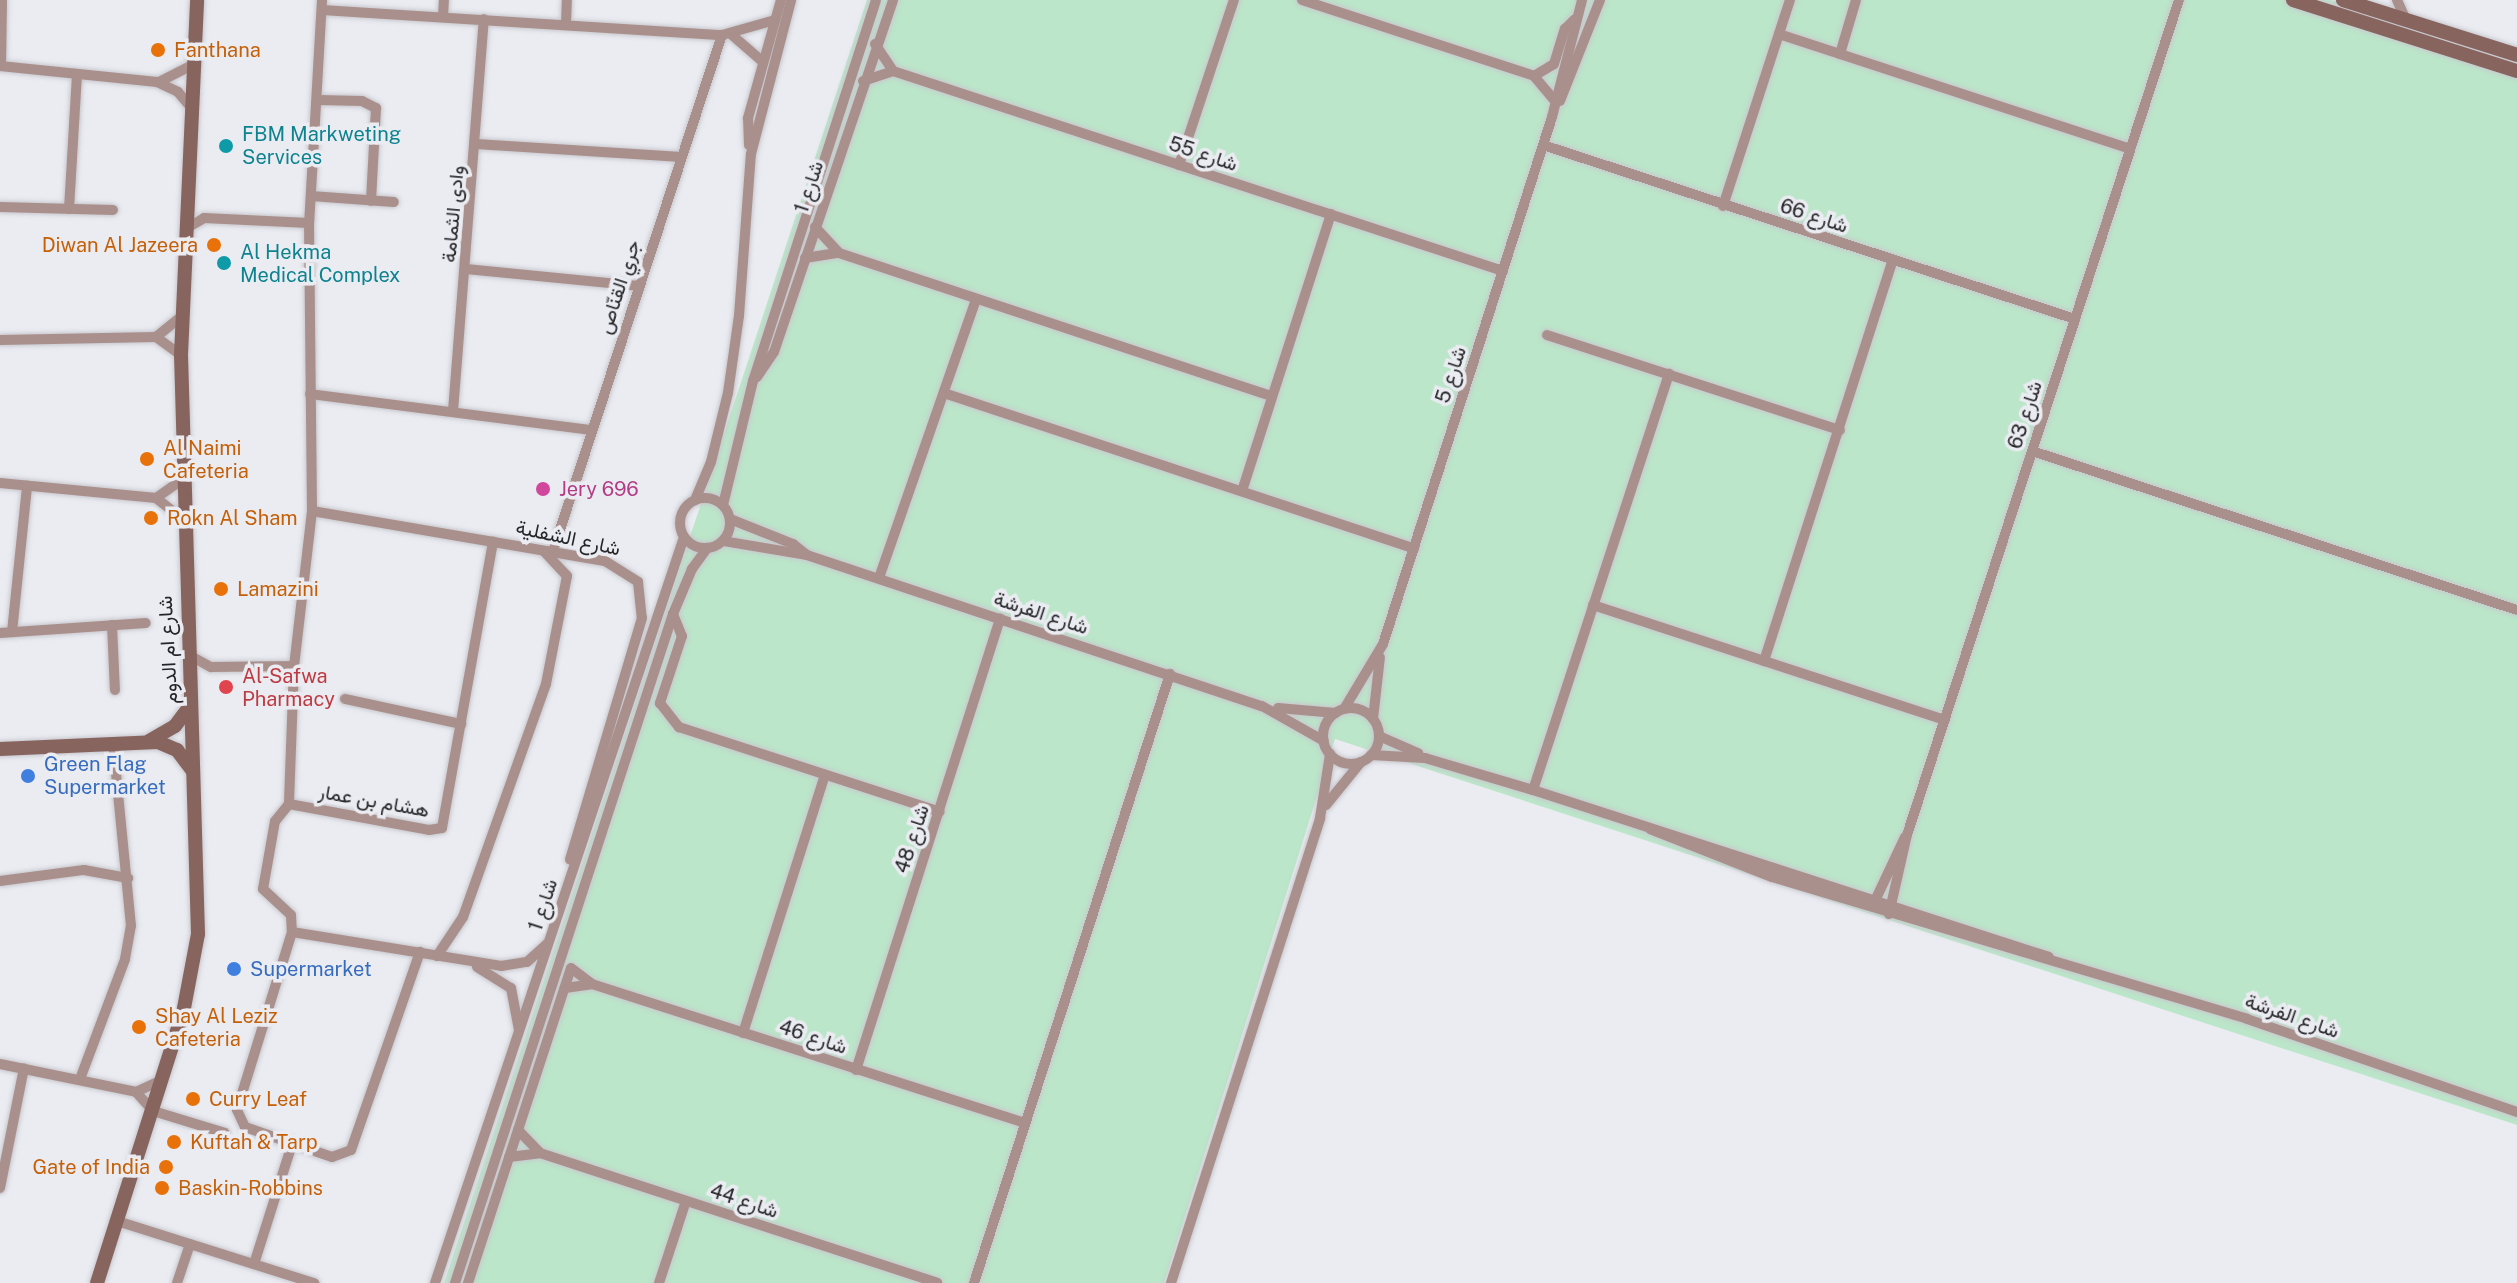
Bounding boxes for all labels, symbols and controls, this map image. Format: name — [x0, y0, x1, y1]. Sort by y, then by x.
place label: Fanthana — [174, 38, 261, 62]
marker: Fanthana — [149, 41, 167, 59]
place label: FBM Markweting Services — [242, 122, 401, 169]
street label: شارع 55 — [1166, 132, 1240, 176]
marker: FBM Markweting Services — [217, 137, 235, 155]
street label: شارع 1 — [789, 158, 829, 216]
street label: وادى الثمامة — [437, 164, 469, 264]
street label: شارع 66 — [1777, 194, 1851, 238]
place label: Diwan Al Jazeera — [42, 233, 198, 257]
marker: Diwan Al Jazeera — [205, 236, 223, 254]
street label: جري القنّاص — [593, 237, 645, 337]
place label: Al Hekma Medical Complex — [240, 240, 400, 287]
marker: Al Hekma Medical Complex — [215, 254, 233, 272]
street label: شارع 5 — [1431, 344, 1471, 406]
street label: شارع 63 — [2003, 378, 2047, 452]
place label: Al Naimi Cafeteria — [163, 436, 249, 483]
marker: Al Naimi Cafeteria — [138, 450, 156, 468]
place label: Jery 696 — [559, 477, 639, 501]
marker: Jery 696 — [534, 480, 552, 498]
place label: Rokn Al Sham — [167, 506, 298, 530]
marker: Rokn Al Sham — [142, 509, 160, 527]
street label: شارع الشفلية — [514, 515, 622, 561]
place label: Lamazini — [237, 577, 319, 601]
marker: Lamazini — [212, 580, 230, 598]
street label: شارع الفرشة — [991, 586, 1091, 640]
street label: شارع ام الدوم — [153, 595, 183, 705]
place label: Al-Safwa Pharmacy — [242, 664, 335, 711]
marker: Al-Safwa Pharmacy — [217, 678, 235, 696]
place label: Green Flag Supermarket — [44, 752, 166, 799]
marker: Green Flag Supermarket — [19, 767, 37, 785]
street label: هشام بن عمار — [317, 779, 431, 823]
street label: شارع 48 — [890, 802, 934, 876]
street label: شارع 1 — [523, 876, 563, 934]
place label: Supermarket — [250, 957, 372, 981]
marker: Supermarket — [225, 960, 243, 978]
street label: شارع الفرشة — [2242, 989, 2342, 1043]
place label: Shay Al Leziz Cafeteria — [155, 1004, 278, 1051]
street label: شارع 46 — [776, 1015, 850, 1059]
marker: Shay Al Leziz Cafeteria — [130, 1018, 148, 1036]
place label: Curry Leaf — [209, 1087, 307, 1111]
marker: Curry Leaf — [184, 1090, 202, 1108]
place label: Kuftah & Tarp — [190, 1130, 318, 1154]
marker: Kuftah & Tarp — [165, 1133, 183, 1151]
place label: Gate of India — [32, 1155, 150, 1179]
marker: Gate of India — [157, 1158, 175, 1176]
place label: Baskin-Robbins — [178, 1176, 323, 1200]
marker: Baskin-Robbins — [153, 1179, 171, 1197]
street label: شارع 44 — [707, 1179, 781, 1223]

